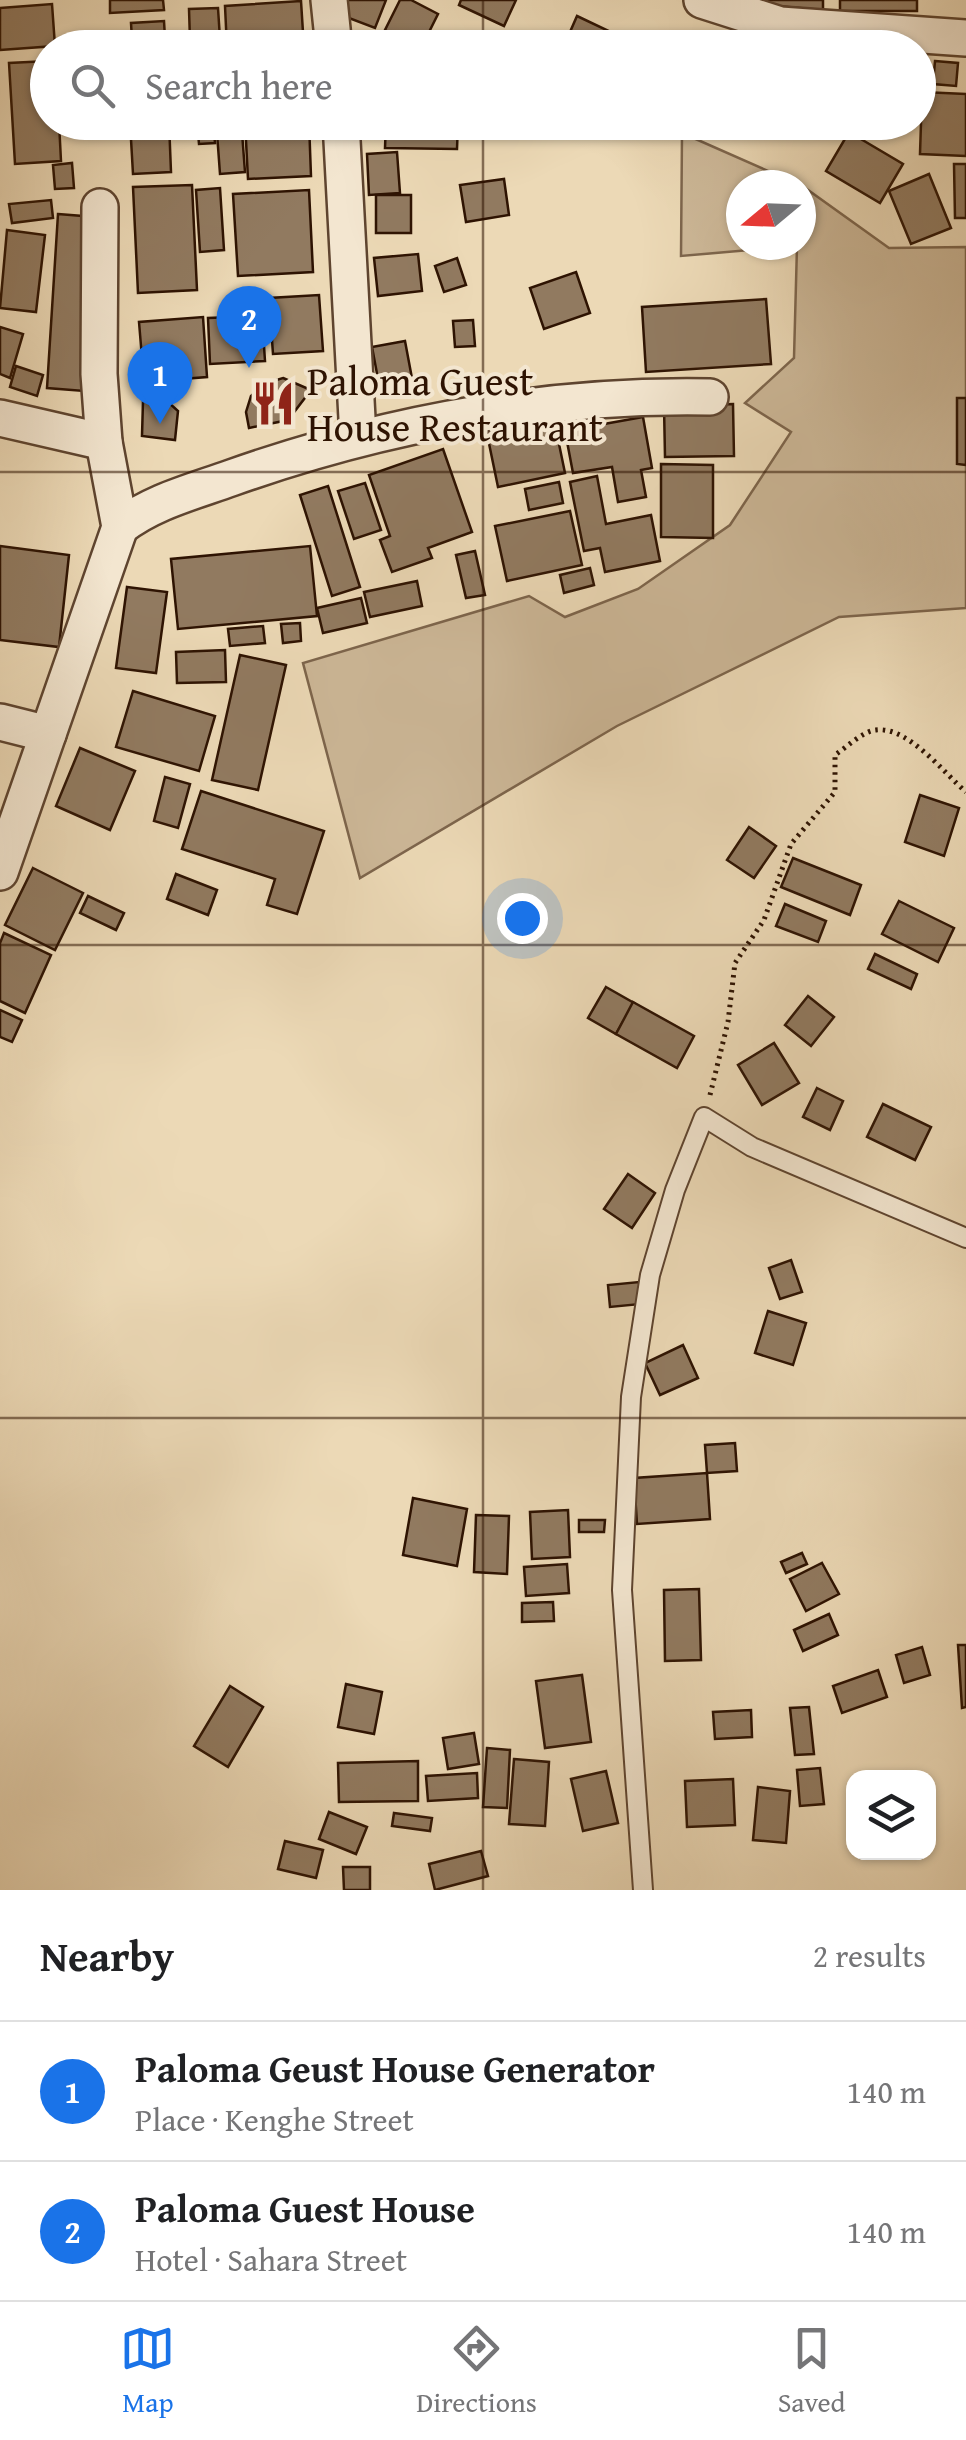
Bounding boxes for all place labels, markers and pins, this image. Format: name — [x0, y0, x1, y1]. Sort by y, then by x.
pin: 2 — [216, 286, 282, 368]
pin: 1 — [128, 342, 192, 424]
place label: Paloma Guest House Restaurant — [307, 351, 603, 456]
restaurant icon: Paloma Guest House Restaurant — [250, 380, 298, 428]

